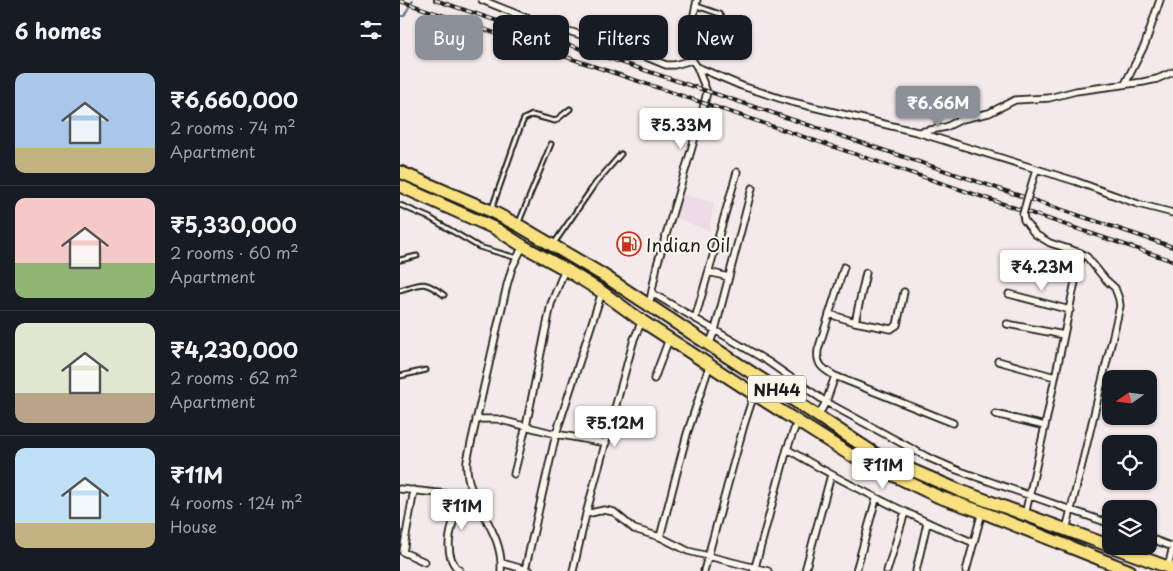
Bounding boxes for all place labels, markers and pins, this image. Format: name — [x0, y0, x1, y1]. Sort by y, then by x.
pin: ₹6.66M — [897, 86, 979, 128]
pin: ₹5.33M — [640, 108, 722, 150]
fuel station icon: Indian Oil — [616, 231, 642, 257]
place label: Indian Oil — [646, 231, 730, 258]
pin: ₹4.23M — [1001, 250, 1083, 292]
pin: ₹5.12M — [574, 406, 656, 448]
pin: ₹11M — [853, 448, 913, 490]
pin: ₹11M — [432, 488, 492, 531]

